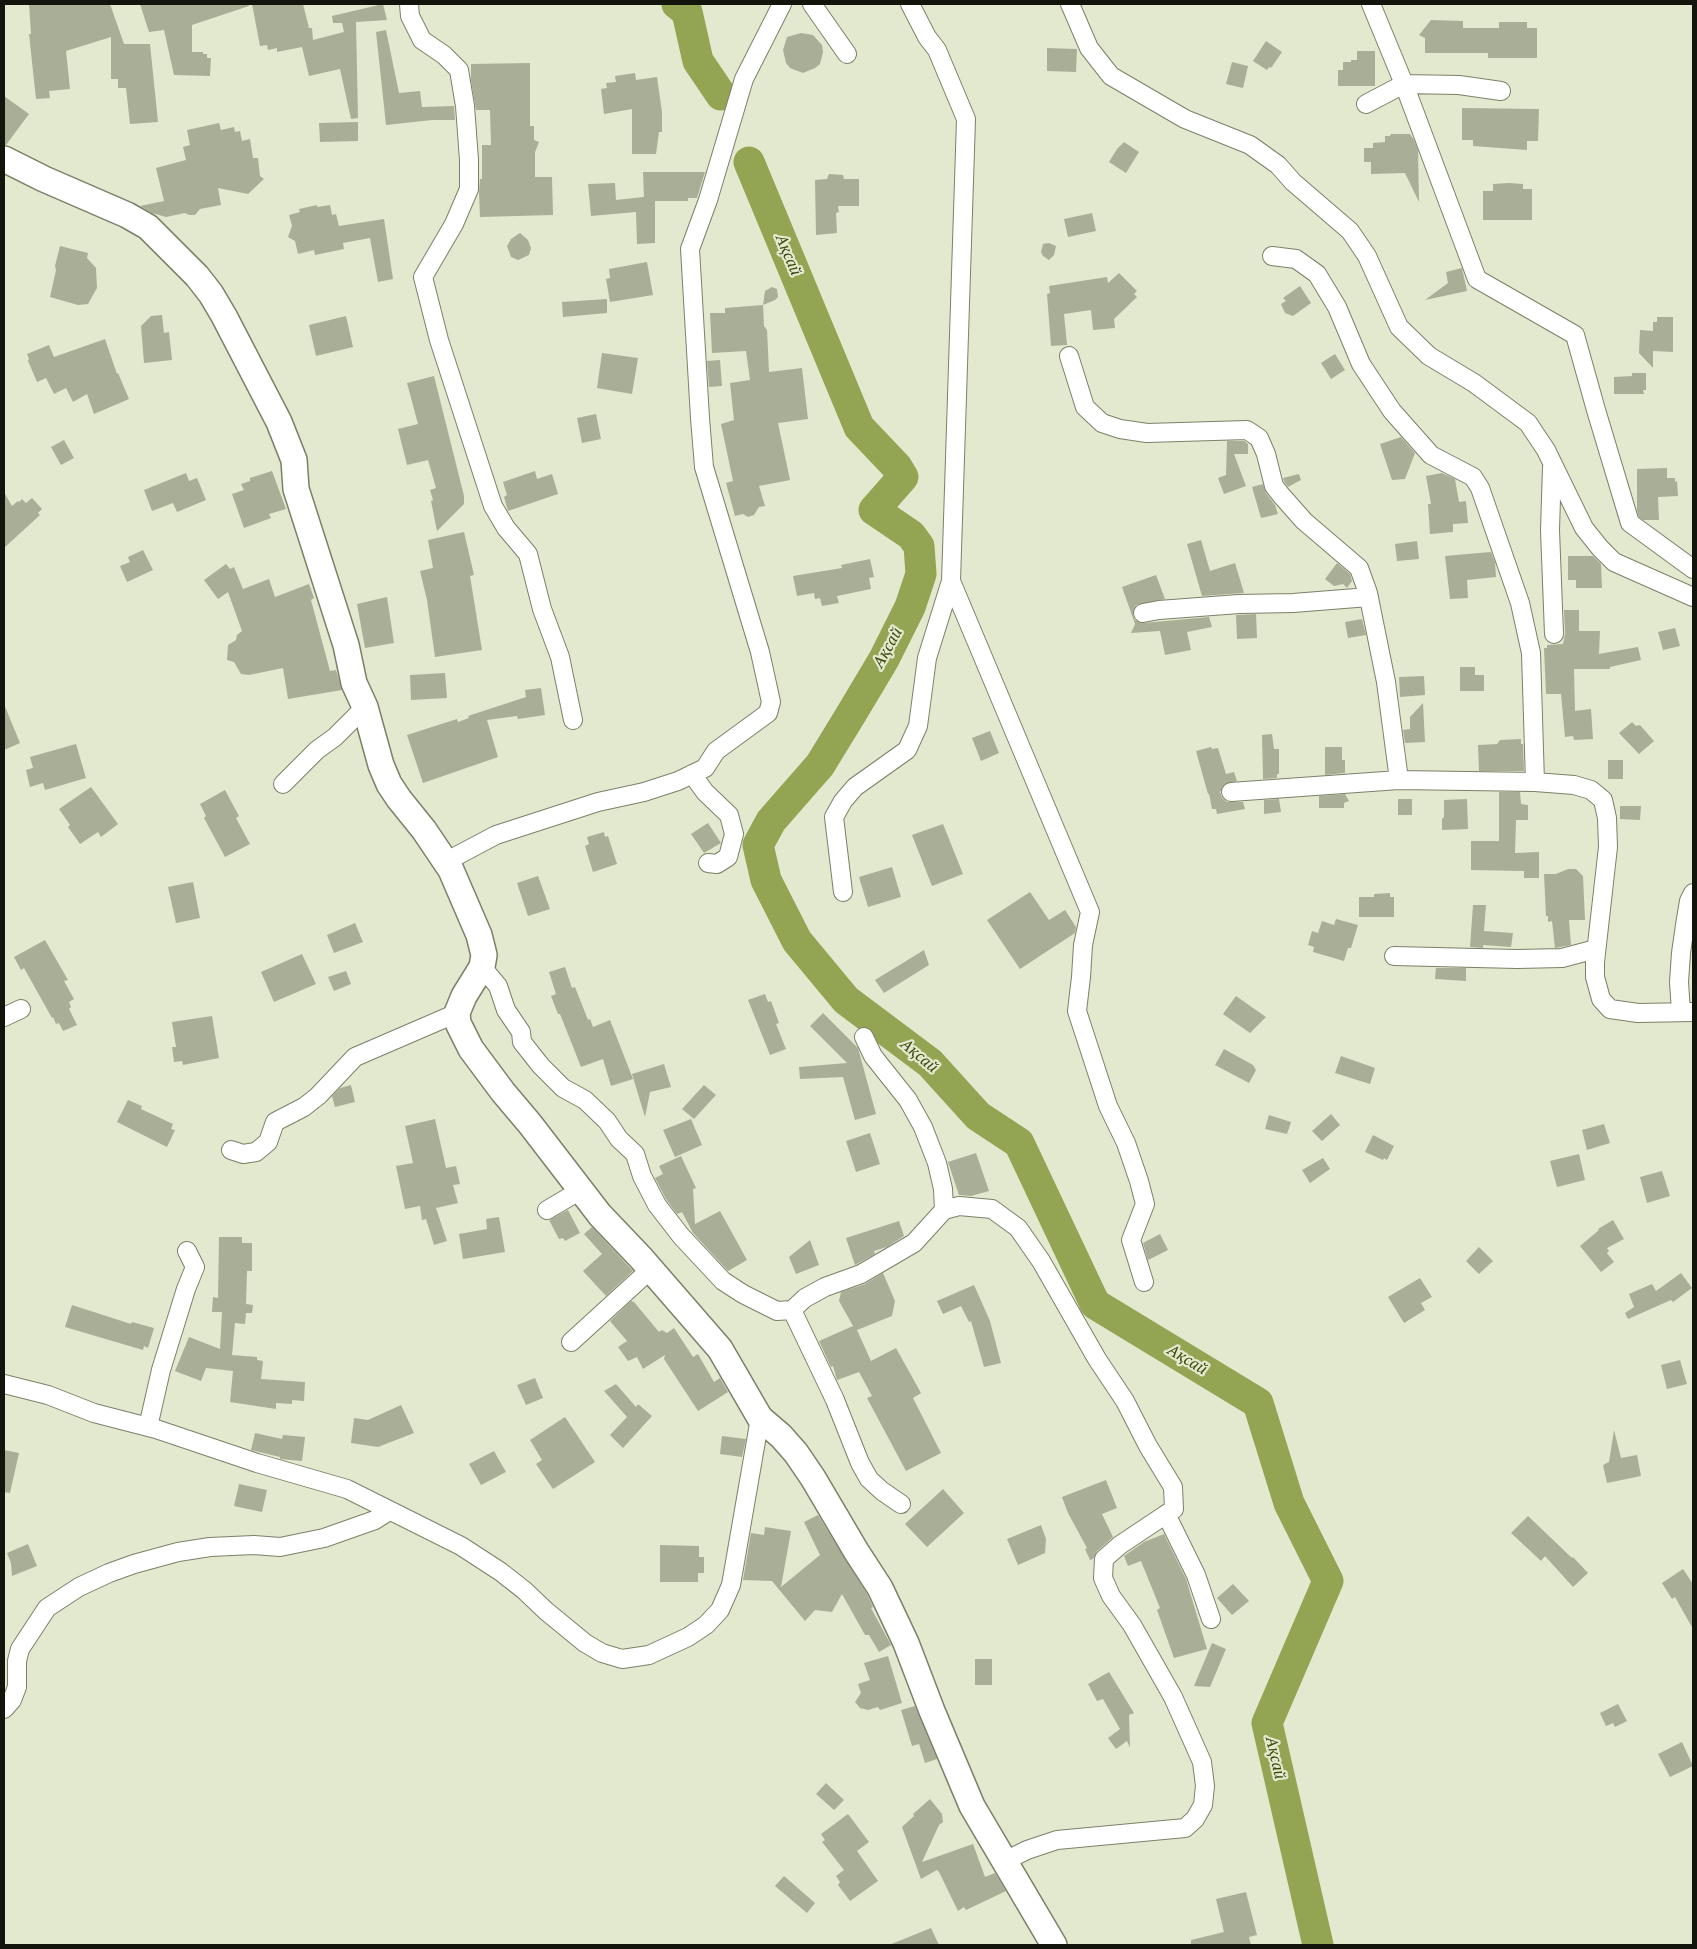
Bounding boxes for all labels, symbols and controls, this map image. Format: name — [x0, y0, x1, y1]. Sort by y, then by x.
water label: Ақсай — [771, 231, 805, 279]
water label: Ақсай — [869, 625, 907, 671]
water label: Ақсай — [896, 1035, 942, 1077]
water label: Ақсай — [1164, 1341, 1210, 1379]
water label: Ақсай — [1261, 1735, 1289, 1781]

